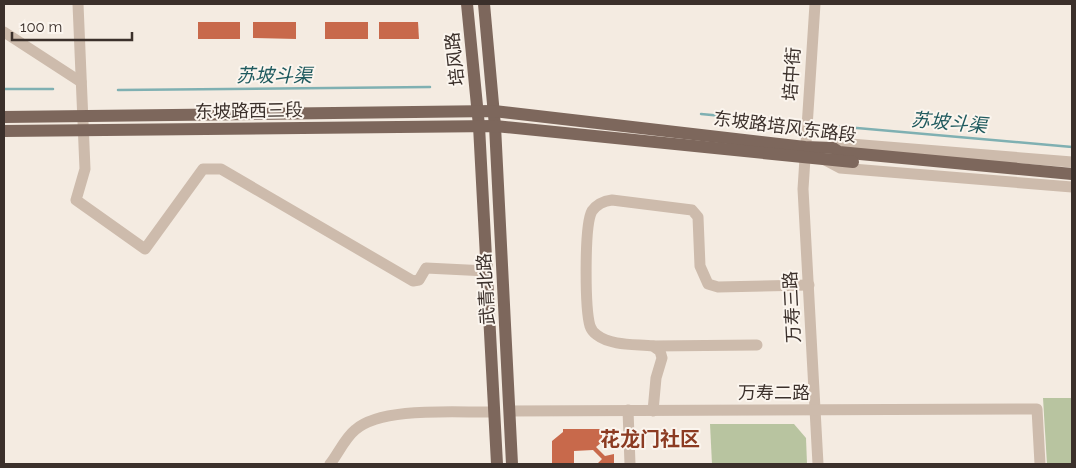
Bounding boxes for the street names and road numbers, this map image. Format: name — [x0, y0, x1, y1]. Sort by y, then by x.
street label: 培风路 — [441, 31, 468, 87]
street label: 培中街 — [779, 46, 804, 102]
street label: 东坡路西三段 — [195, 99, 303, 122]
street label: 东坡路培风东路段 — [712, 107, 858, 146]
street label: 武青北路 — [473, 253, 498, 326]
street label: 万寿三路 — [779, 271, 804, 344]
street label: 万寿二路 — [738, 382, 810, 403]

